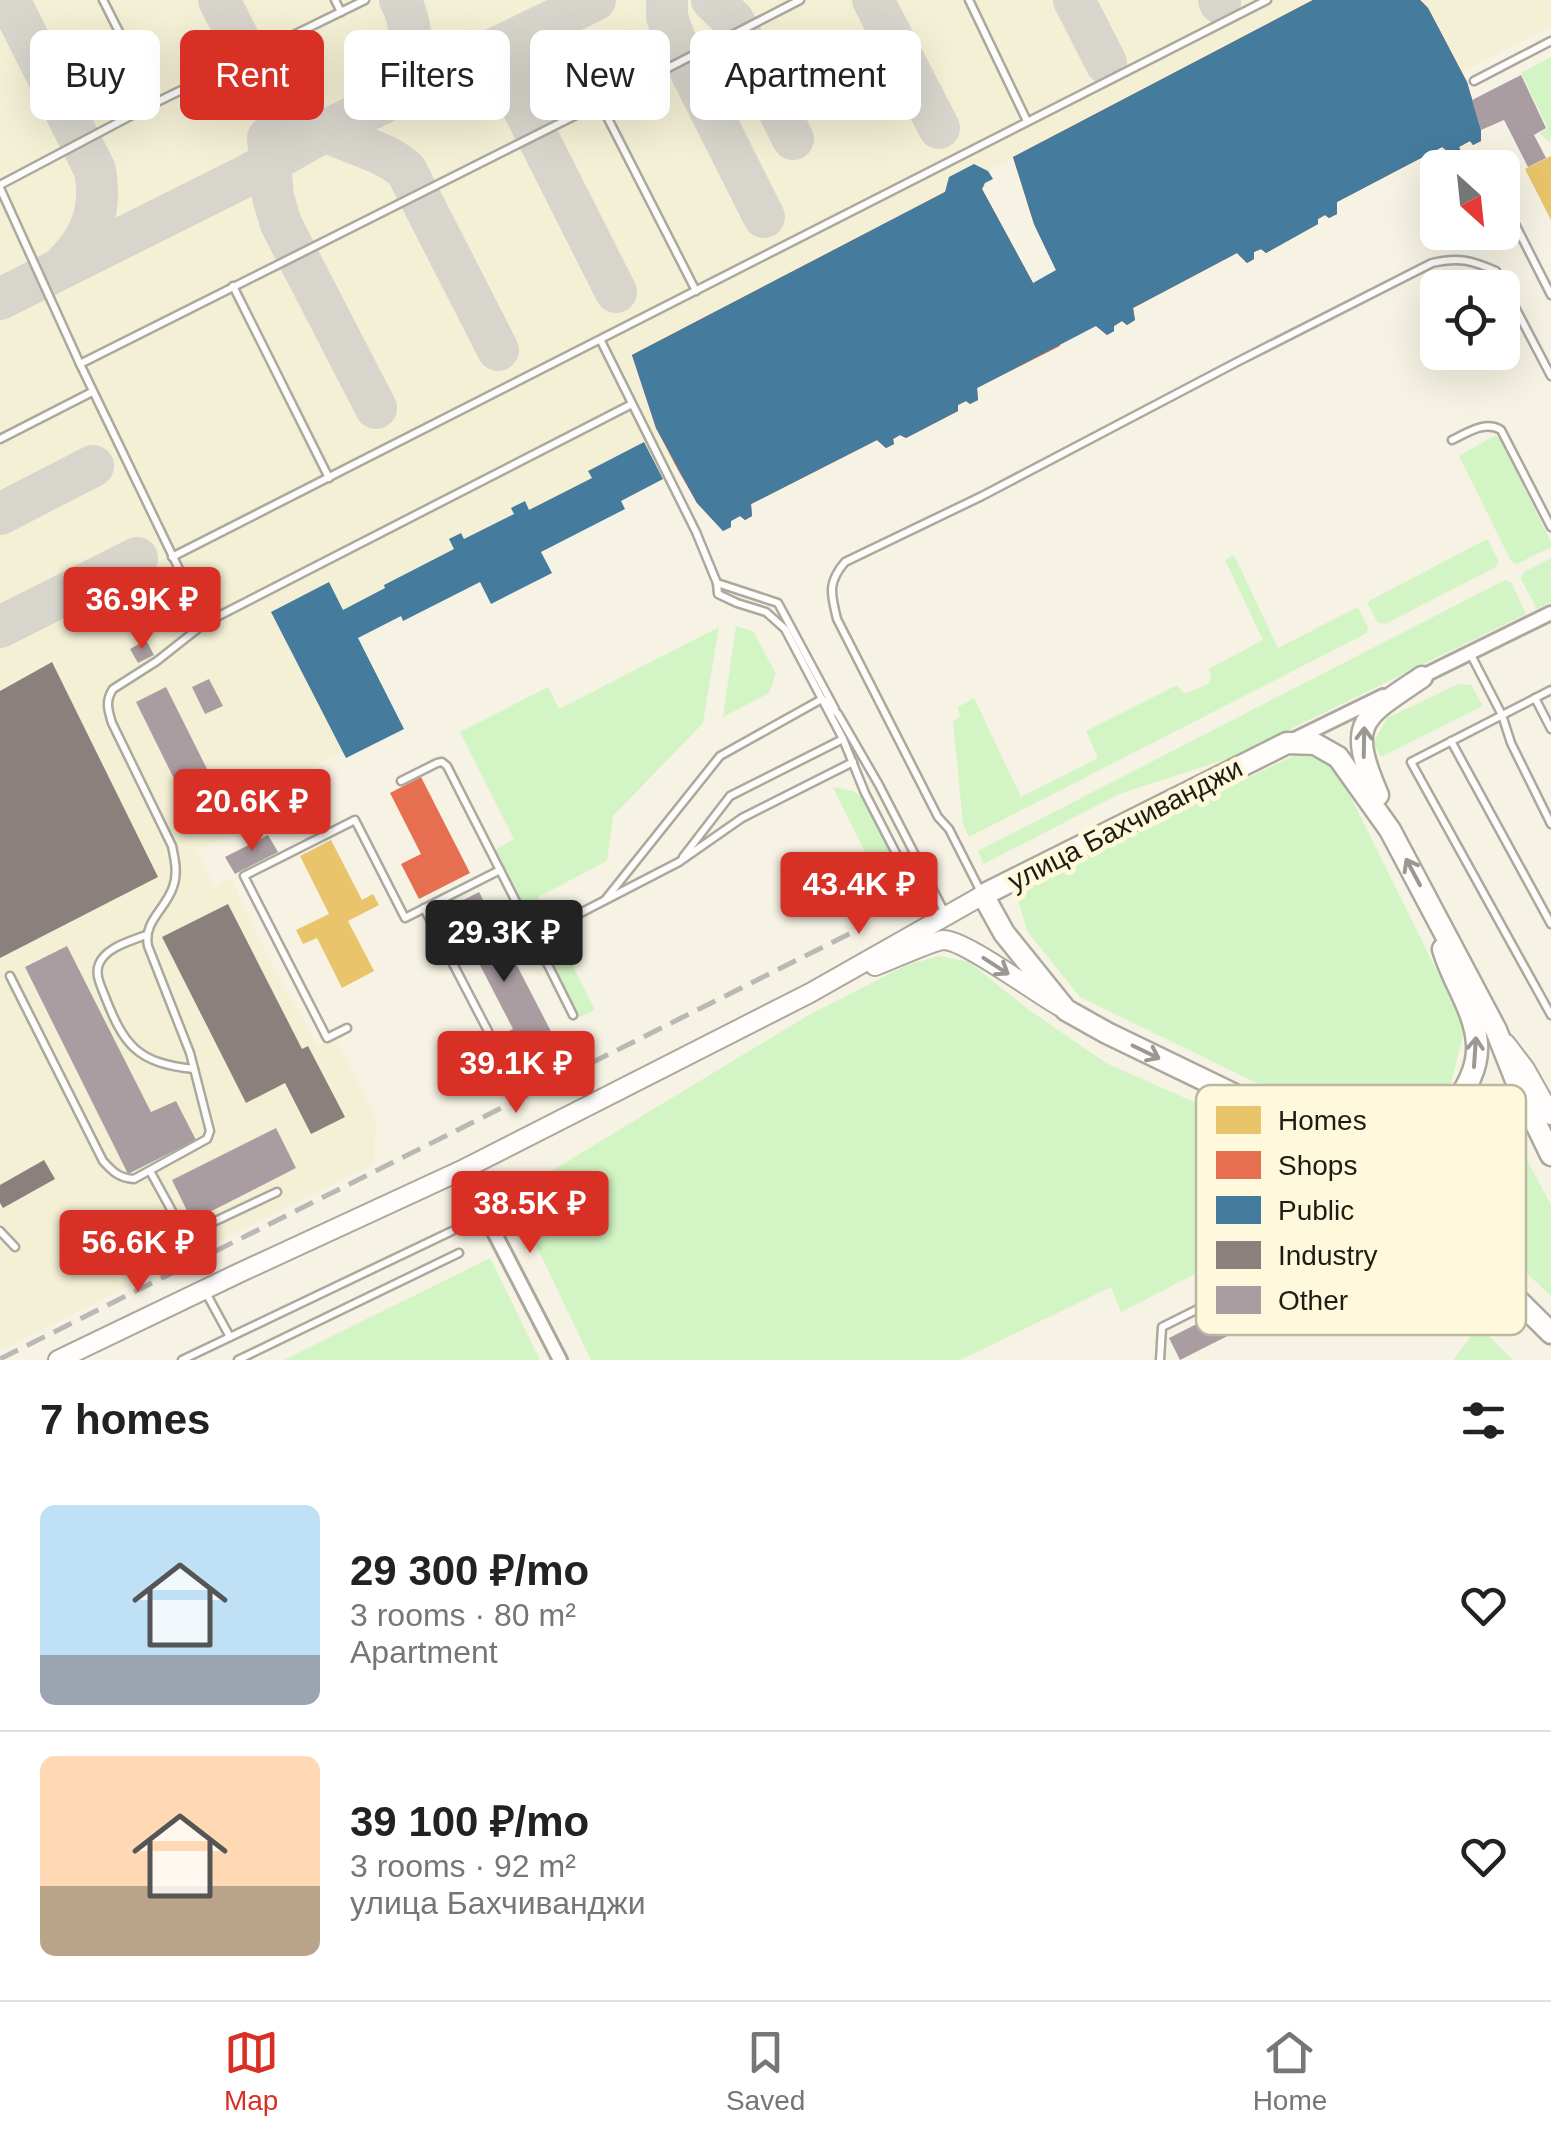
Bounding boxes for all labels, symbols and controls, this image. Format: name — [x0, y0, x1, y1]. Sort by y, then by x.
chip: Buy — [30, 30, 160, 120]
chip: Rent — [180, 30, 324, 120]
chip: Filters — [344, 30, 510, 120]
chip: New — [530, 30, 670, 120]
chip: Apartment — [690, 30, 921, 120]
north arrow — [1420, 150, 1520, 250]
map controls — [1420, 150, 1520, 370]
button: locate — [1420, 270, 1520, 370]
pin: 36.9K ₽ — [50, 567, 234, 652]
text: 36.9K ₽ — [86, 581, 198, 617]
one-way arrow — [1354, 726, 1374, 758]
street label: улица Бахчиванджи — [1003, 752, 1247, 897]
pin: 20.6K ₽ — [160, 769, 344, 854]
text: 20.6K ₽ — [196, 783, 308, 819]
pin: 43.4K ₽ — [767, 852, 951, 937]
one-way arrow — [1402, 858, 1422, 888]
text: 43.4K ₽ — [803, 866, 915, 902]
pin: 29.3K ₽ — [412, 900, 596, 985]
text: 29.3K ₽ — [448, 914, 560, 950]
one-way arrow — [981, 956, 1010, 977]
pin: 39.1K ₽ — [424, 1031, 608, 1116]
one-way arrow — [1466, 1036, 1485, 1069]
one-way arrow — [1131, 1044, 1161, 1063]
text: 39.1K ₽ — [460, 1045, 572, 1081]
legend — [1196, 1085, 1526, 1335]
text: Homes — [1278, 1105, 1367, 1136]
text: Shops — [1278, 1150, 1357, 1181]
pin: 38.5K ₽ — [438, 1171, 622, 1256]
text: 38.5K ₽ — [474, 1185, 586, 1221]
text: Public — [1278, 1195, 1354, 1226]
pin: 56.6K ₽ — [46, 1210, 230, 1295]
text: 56.6K ₽ — [82, 1224, 194, 1260]
text: Industry — [1278, 1240, 1378, 1271]
text: Other — [1278, 1285, 1348, 1316]
icon: filters — [1456, 1393, 1511, 1448]
text: 7 homes — [40, 1396, 210, 1443]
icon: home — [120, 1545, 240, 1665]
text: 29 300 ₽/mo — [350, 1547, 589, 1594]
icon: heart — [1456, 1578, 1511, 1633]
text: 3 rooms · 80 m² — [350, 1597, 576, 1633]
text: Apartment — [350, 1634, 498, 1670]
icon: home — [120, 1796, 240, 1916]
text: 39 100 ₽/mo — [350, 1798, 589, 1845]
icon: heart — [1456, 1829, 1511, 1884]
text: 3 rooms · 92 m² — [350, 1848, 576, 1884]
text: улица Бахчиванджи — [350, 1885, 646, 1921]
tab: Map — [224, 2025, 279, 2117]
tab: Saved — [726, 2025, 805, 2117]
tab: Home — [1253, 2025, 1327, 2117]

